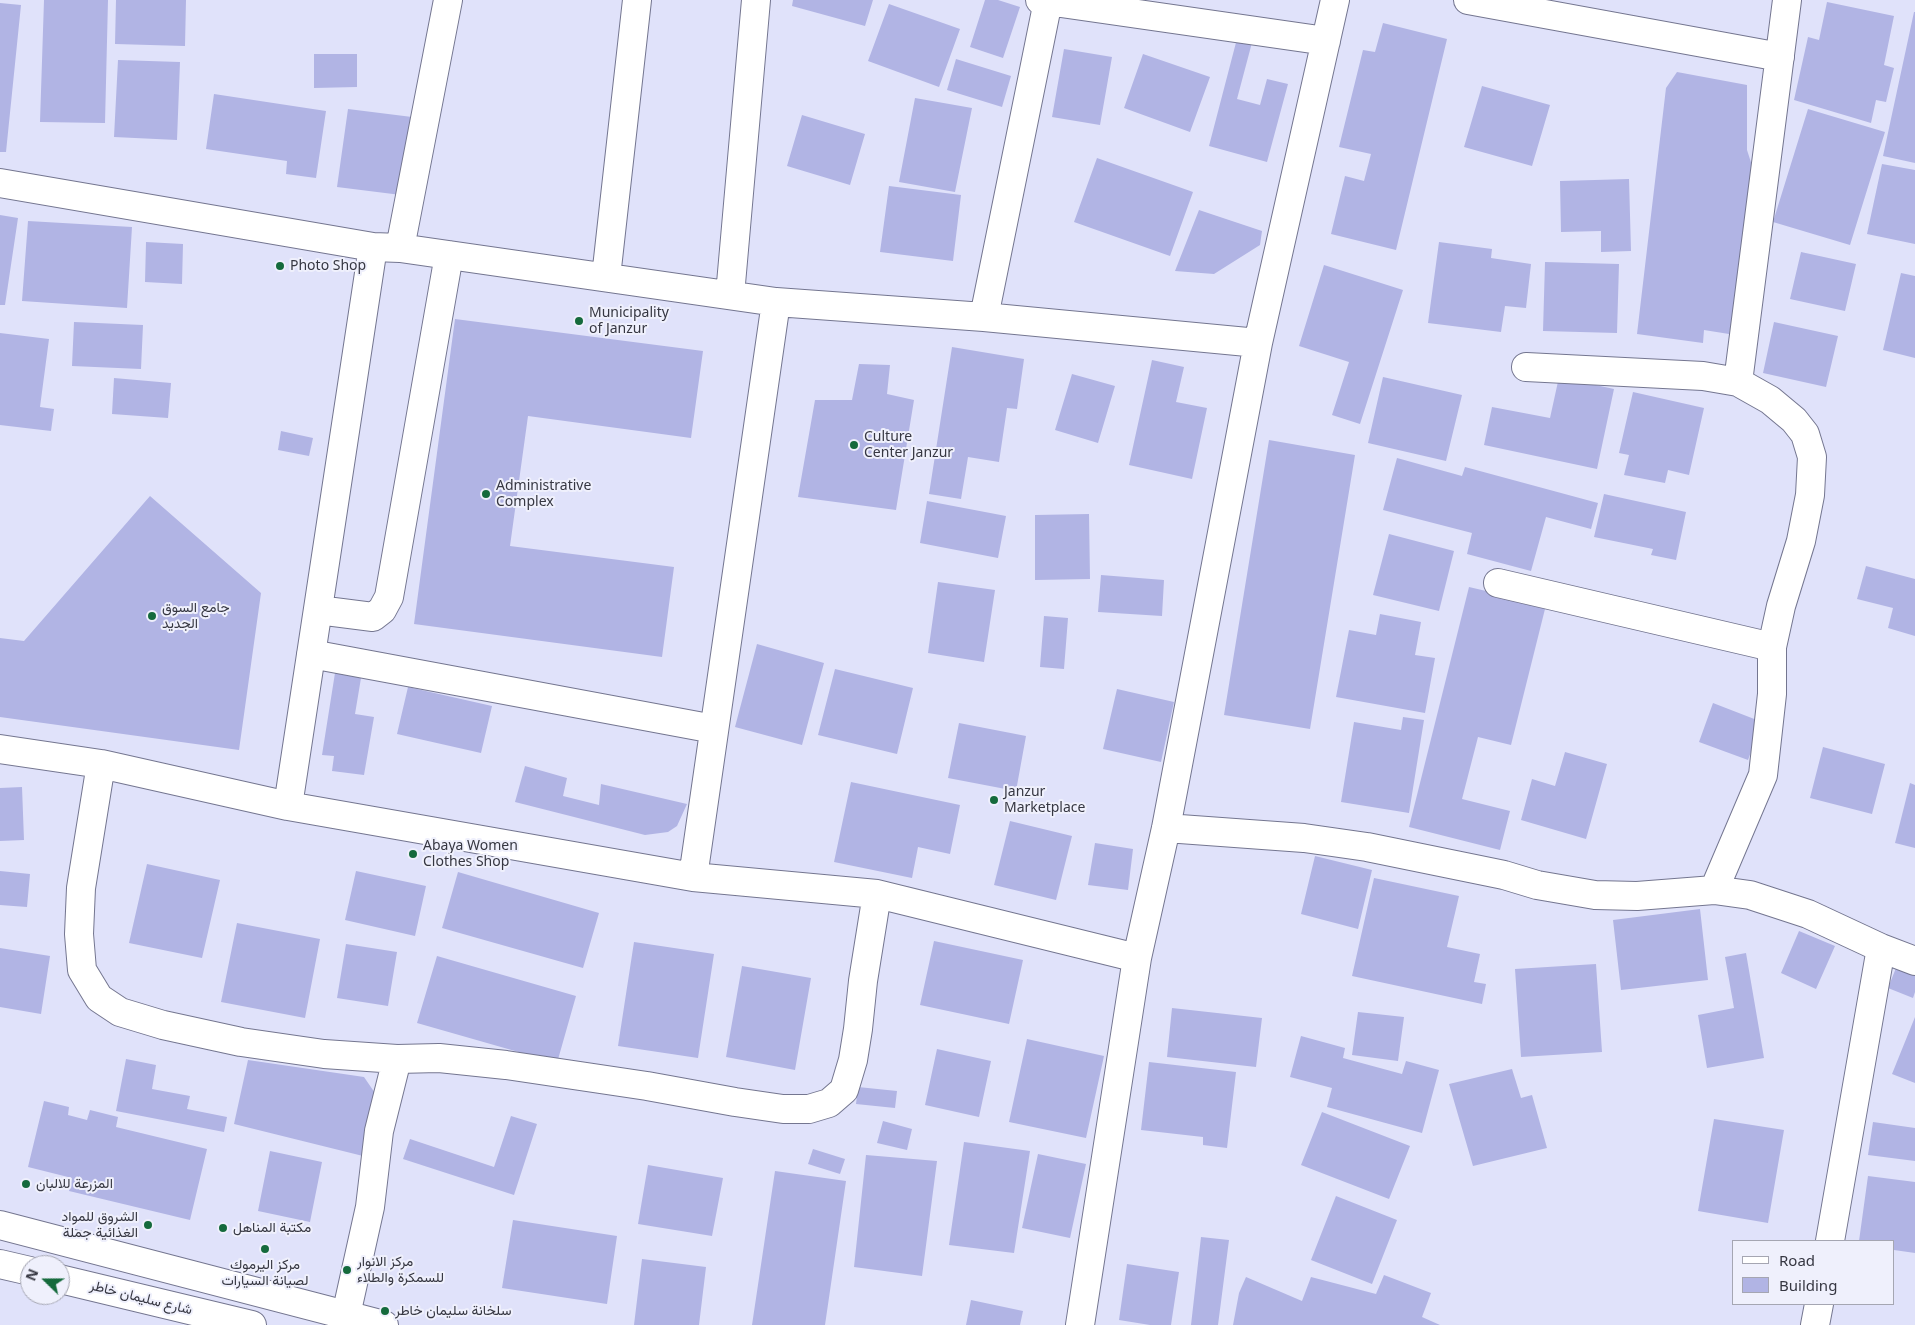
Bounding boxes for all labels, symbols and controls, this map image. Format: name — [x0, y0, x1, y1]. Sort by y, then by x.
place label: Photo Shop — [290, 258, 366, 274]
marker: Photo Shop — [274, 260, 286, 272]
place label: Municipality of Janzur — [589, 305, 669, 338]
marker: Municipality of Janzur — [573, 315, 585, 327]
place label: Culture Center Janzur — [864, 429, 953, 462]
marker: Culture Center Janzur — [848, 439, 860, 451]
place label: Administrative Complex — [496, 478, 591, 511]
marker: Administrative Complex — [480, 488, 492, 500]
place label: جامع السوق الجديد — [162, 600, 230, 632]
marker: جامع السوق الجديد — [146, 610, 158, 622]
place label: Janzur Marketplace — [1004, 784, 1085, 816]
marker: Janzur Marketplace — [988, 794, 1000, 806]
place label: Abaya Women Clothes Shop — [423, 838, 518, 870]
marker: Abaya Women Clothes Shop — [407, 848, 419, 860]
place label: المزرعة للالبان — [36, 1176, 113, 1192]
marker: المزرعة للالبان — [20, 1178, 32, 1190]
place label: الشروق للمواد الغذائية جملة — [61, 1209, 138, 1242]
marker: الشروق للمواد الغذائية جملة — [142, 1219, 154, 1231]
place label: مكتبة المناهل — [233, 1220, 311, 1236]
marker: مكتبة المناهل — [217, 1222, 229, 1234]
legend — [1732, 1240, 1895, 1305]
marker: مركز اليرموك لصيانة السيارات — [259, 1243, 271, 1255]
text: Road — [1779, 1250, 1815, 1270]
place label: مركز الانوار للسمكرة والطلاء — [357, 1254, 444, 1286]
north arrow — [20, 1255, 70, 1305]
place label: مركز اليرموك لصيانة السيارات — [222, 1257, 308, 1290]
marker: مركز الانوار للسمكرة والطلاء — [341, 1264, 353, 1276]
text: N — [21, 1266, 42, 1283]
text: Building — [1779, 1275, 1837, 1295]
street label: شارع سليمان خاطر — [88, 1277, 194, 1319]
place label: سلخانة سليمان خاطر — [395, 1303, 512, 1319]
marker: سلخانة سليمان خاطر — [379, 1305, 391, 1317]

